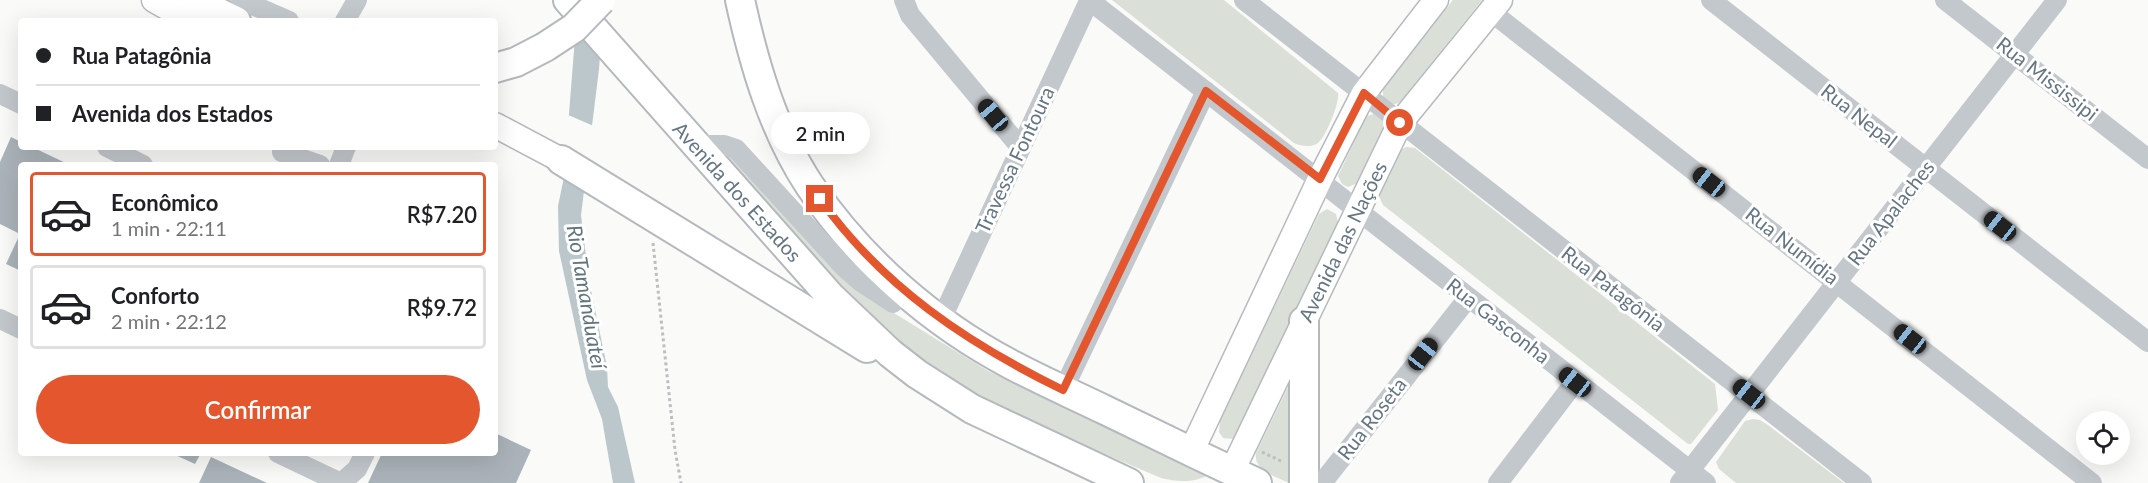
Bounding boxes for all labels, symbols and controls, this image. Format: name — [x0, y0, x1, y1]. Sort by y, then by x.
street label: Rua Mississipi — [1992, 31, 2103, 125]
text: Rua Patagônia — [72, 42, 211, 69]
street label: Rua Nepal — [1817, 78, 1902, 152]
street label: Travessa Fontoura — [970, 82, 1059, 237]
car — [975, 95, 1011, 135]
text: Avenida dos Estados — [72, 100, 273, 127]
route start — [1386, 109, 1413, 136]
callout: 2 min — [770, 112, 870, 154]
street label: Avenida dos Estados — [669, 116, 807, 266]
text: 2 min — [796, 121, 845, 145]
street label: Rua Apalaches — [1842, 155, 1939, 270]
street label: Avenida das Nações — [1293, 158, 1391, 326]
car — [1689, 164, 1729, 200]
route end — [806, 185, 833, 212]
icon: car — [39, 187, 93, 241]
text: Econômico — [111, 189, 218, 216]
text: R$7.20 — [407, 201, 477, 228]
street label: Rua Numídia — [1741, 201, 1844, 289]
car — [1980, 208, 2020, 244]
text: 1 min · 22:11 — [111, 216, 227, 240]
water label: Rio Tamanduateí — [563, 223, 613, 373]
street label: Rua Patagônia — [1557, 240, 1670, 336]
street label: Rua Gasconha — [1442, 272, 1555, 368]
icon: car — [39, 280, 93, 334]
text: Conforto — [111, 282, 199, 309]
text: R$9.72 — [407, 294, 477, 321]
text: 2 min · 22:12 — [111, 309, 227, 333]
car — [1890, 321, 1930, 357]
car — [1405, 334, 1441, 374]
car — [1555, 364, 1595, 400]
street label: Rua Roseta — [1332, 372, 1411, 464]
button: Confirmar — [36, 375, 480, 444]
car — [1729, 376, 1769, 412]
map controls — [2076, 411, 2130, 465]
button: locate — [2076, 411, 2130, 465]

